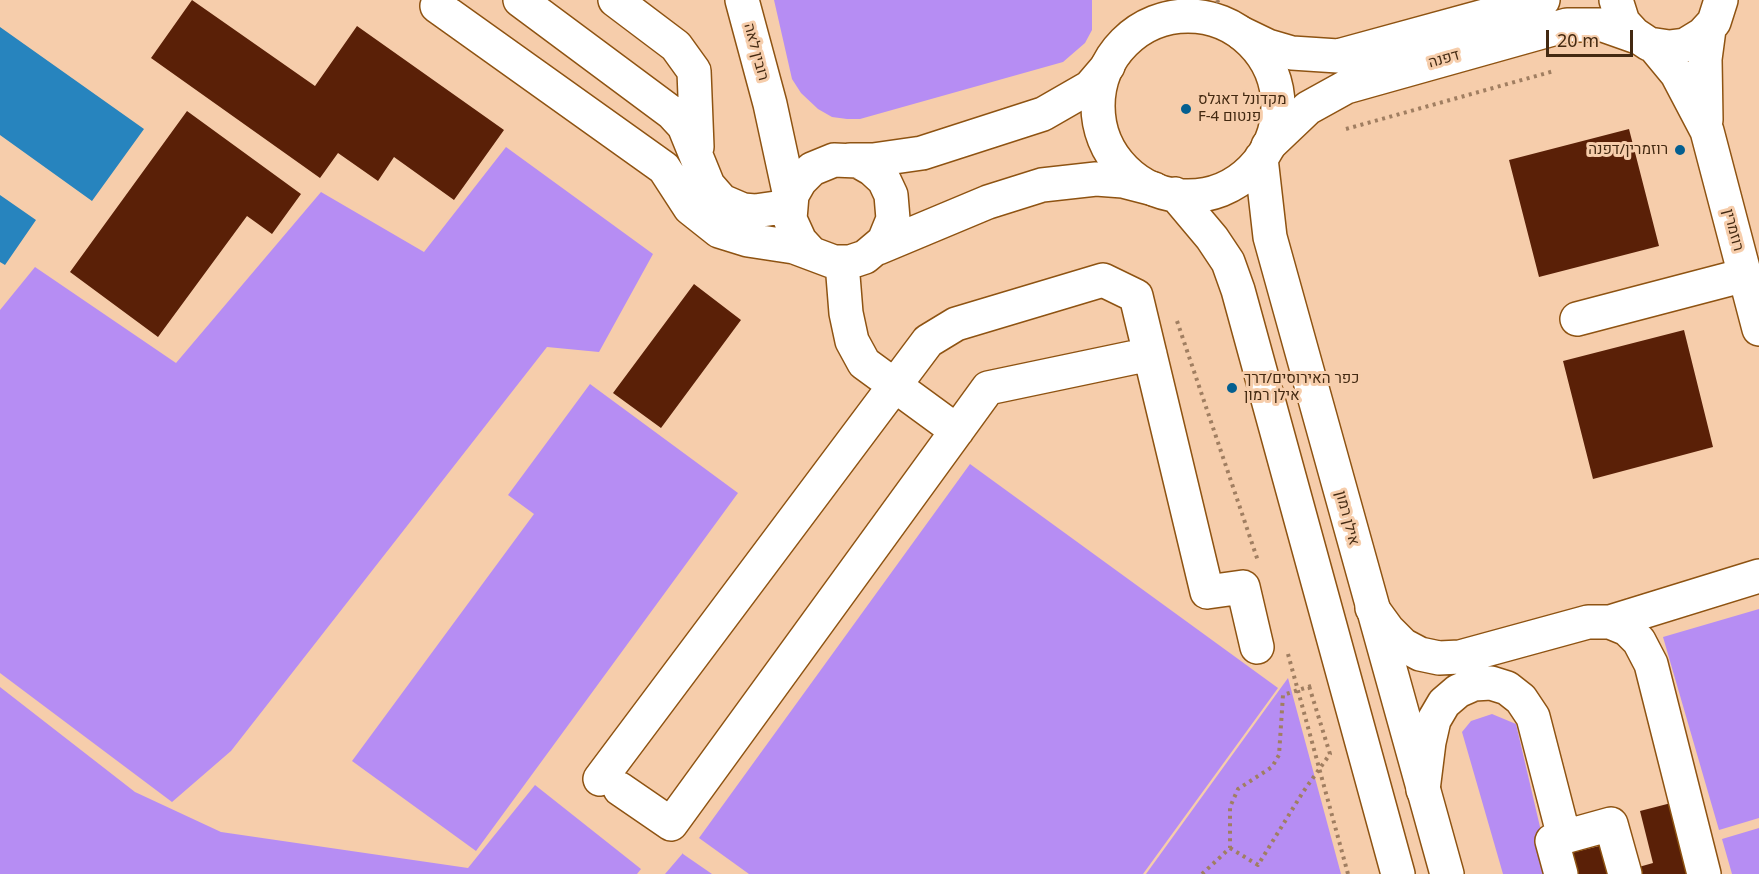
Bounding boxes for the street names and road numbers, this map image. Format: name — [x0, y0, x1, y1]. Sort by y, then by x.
street label: רובין לאה — [740, 21, 772, 83]
street label: דפנה — [1426, 46, 1462, 72]
street label: רוזמרין — [1719, 207, 1747, 253]
street label: אילן רמון — [1331, 489, 1363, 547]

